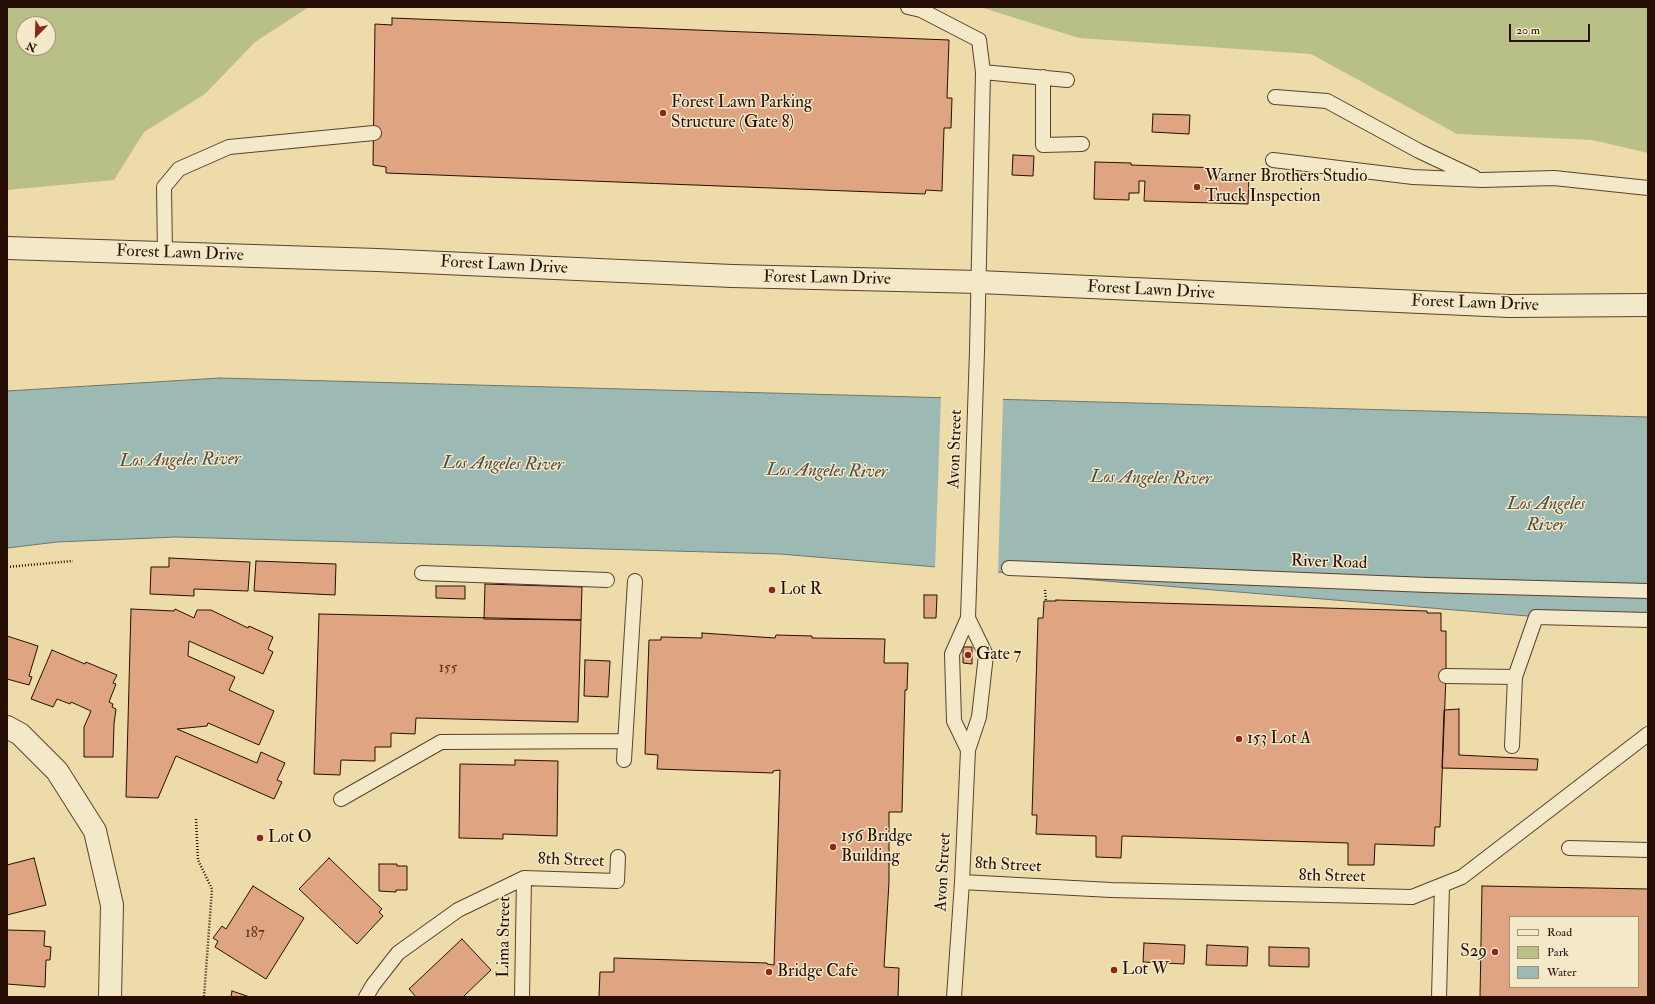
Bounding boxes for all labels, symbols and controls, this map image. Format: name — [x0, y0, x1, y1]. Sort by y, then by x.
north arrow — [16, 16, 56, 56]
scale bar — [1511, 16, 1592, 42]
text: 20 m — [1516, 23, 1540, 38]
text: N — [24, 39, 39, 54]
place label: Forest Lawn Parking Structure (Gate 8) — [671, 93, 812, 133]
marker: Forest Lawn Parking Structure (Gate 8) — [658, 108, 668, 118]
place label: Warner Brothers Studio Truck Inspection — [1205, 167, 1367, 207]
marker: Warner Brothers Studio Truck Inspection — [1192, 182, 1202, 192]
street label: Forest Lawn Drive — [116, 242, 244, 266]
street label: Forest Lawn Drive — [440, 252, 568, 280]
street label: Forest Lawn Drive — [763, 268, 891, 290]
street label: Forest Lawn Drive — [1087, 277, 1215, 305]
street label: Forest Lawn Drive — [1411, 292, 1539, 316]
street label: Avon Street — [944, 409, 968, 489]
water label: Los Angeles River — [119, 449, 241, 473]
water label: Los Angeles River — [442, 453, 564, 477]
water label: Los Angeles River — [766, 460, 888, 484]
water label: Los Angeles River — [1090, 467, 1212, 491]
water label: Los Angeles River — [1507, 494, 1585, 536]
street label: River Road — [1290, 551, 1368, 575]
place label: Lot R — [780, 580, 822, 600]
marker: Lot R — [767, 585, 777, 595]
place label: Gate 7 — [976, 645, 1021, 665]
marker: Gate 7 — [963, 650, 973, 660]
house number: 155 — [439, 660, 457, 678]
place label: 153 Lot A — [1247, 729, 1311, 749]
marker: 153 Lot A — [1234, 734, 1244, 744]
place label: 156 Bridge Building — [841, 827, 912, 867]
place label: Lot O — [268, 828, 312, 848]
street label: Avon Street — [932, 832, 956, 912]
marker: Lot O — [255, 833, 265, 843]
marker: 156 Bridge Building — [828, 842, 838, 852]
street label: 8th Street — [537, 850, 605, 872]
street label: 8th Street — [974, 854, 1042, 878]
street label: 8th Street — [1298, 866, 1366, 888]
street label: Lima Street — [494, 896, 516, 978]
legend — [1509, 916, 1639, 988]
house number: 187 — [245, 925, 265, 943]
text: Road — [1547, 925, 1572, 940]
place label: S29 — [1460, 942, 1487, 962]
text: Park — [1547, 945, 1569, 960]
marker: S29 — [1490, 947, 1500, 957]
place label: Lot W — [1122, 960, 1169, 980]
place label: Bridge Cafe — [777, 962, 858, 982]
marker: Lot W — [1109, 965, 1119, 975]
text: Water — [1547, 965, 1576, 980]
marker: Bridge Cafe — [764, 967, 774, 977]

